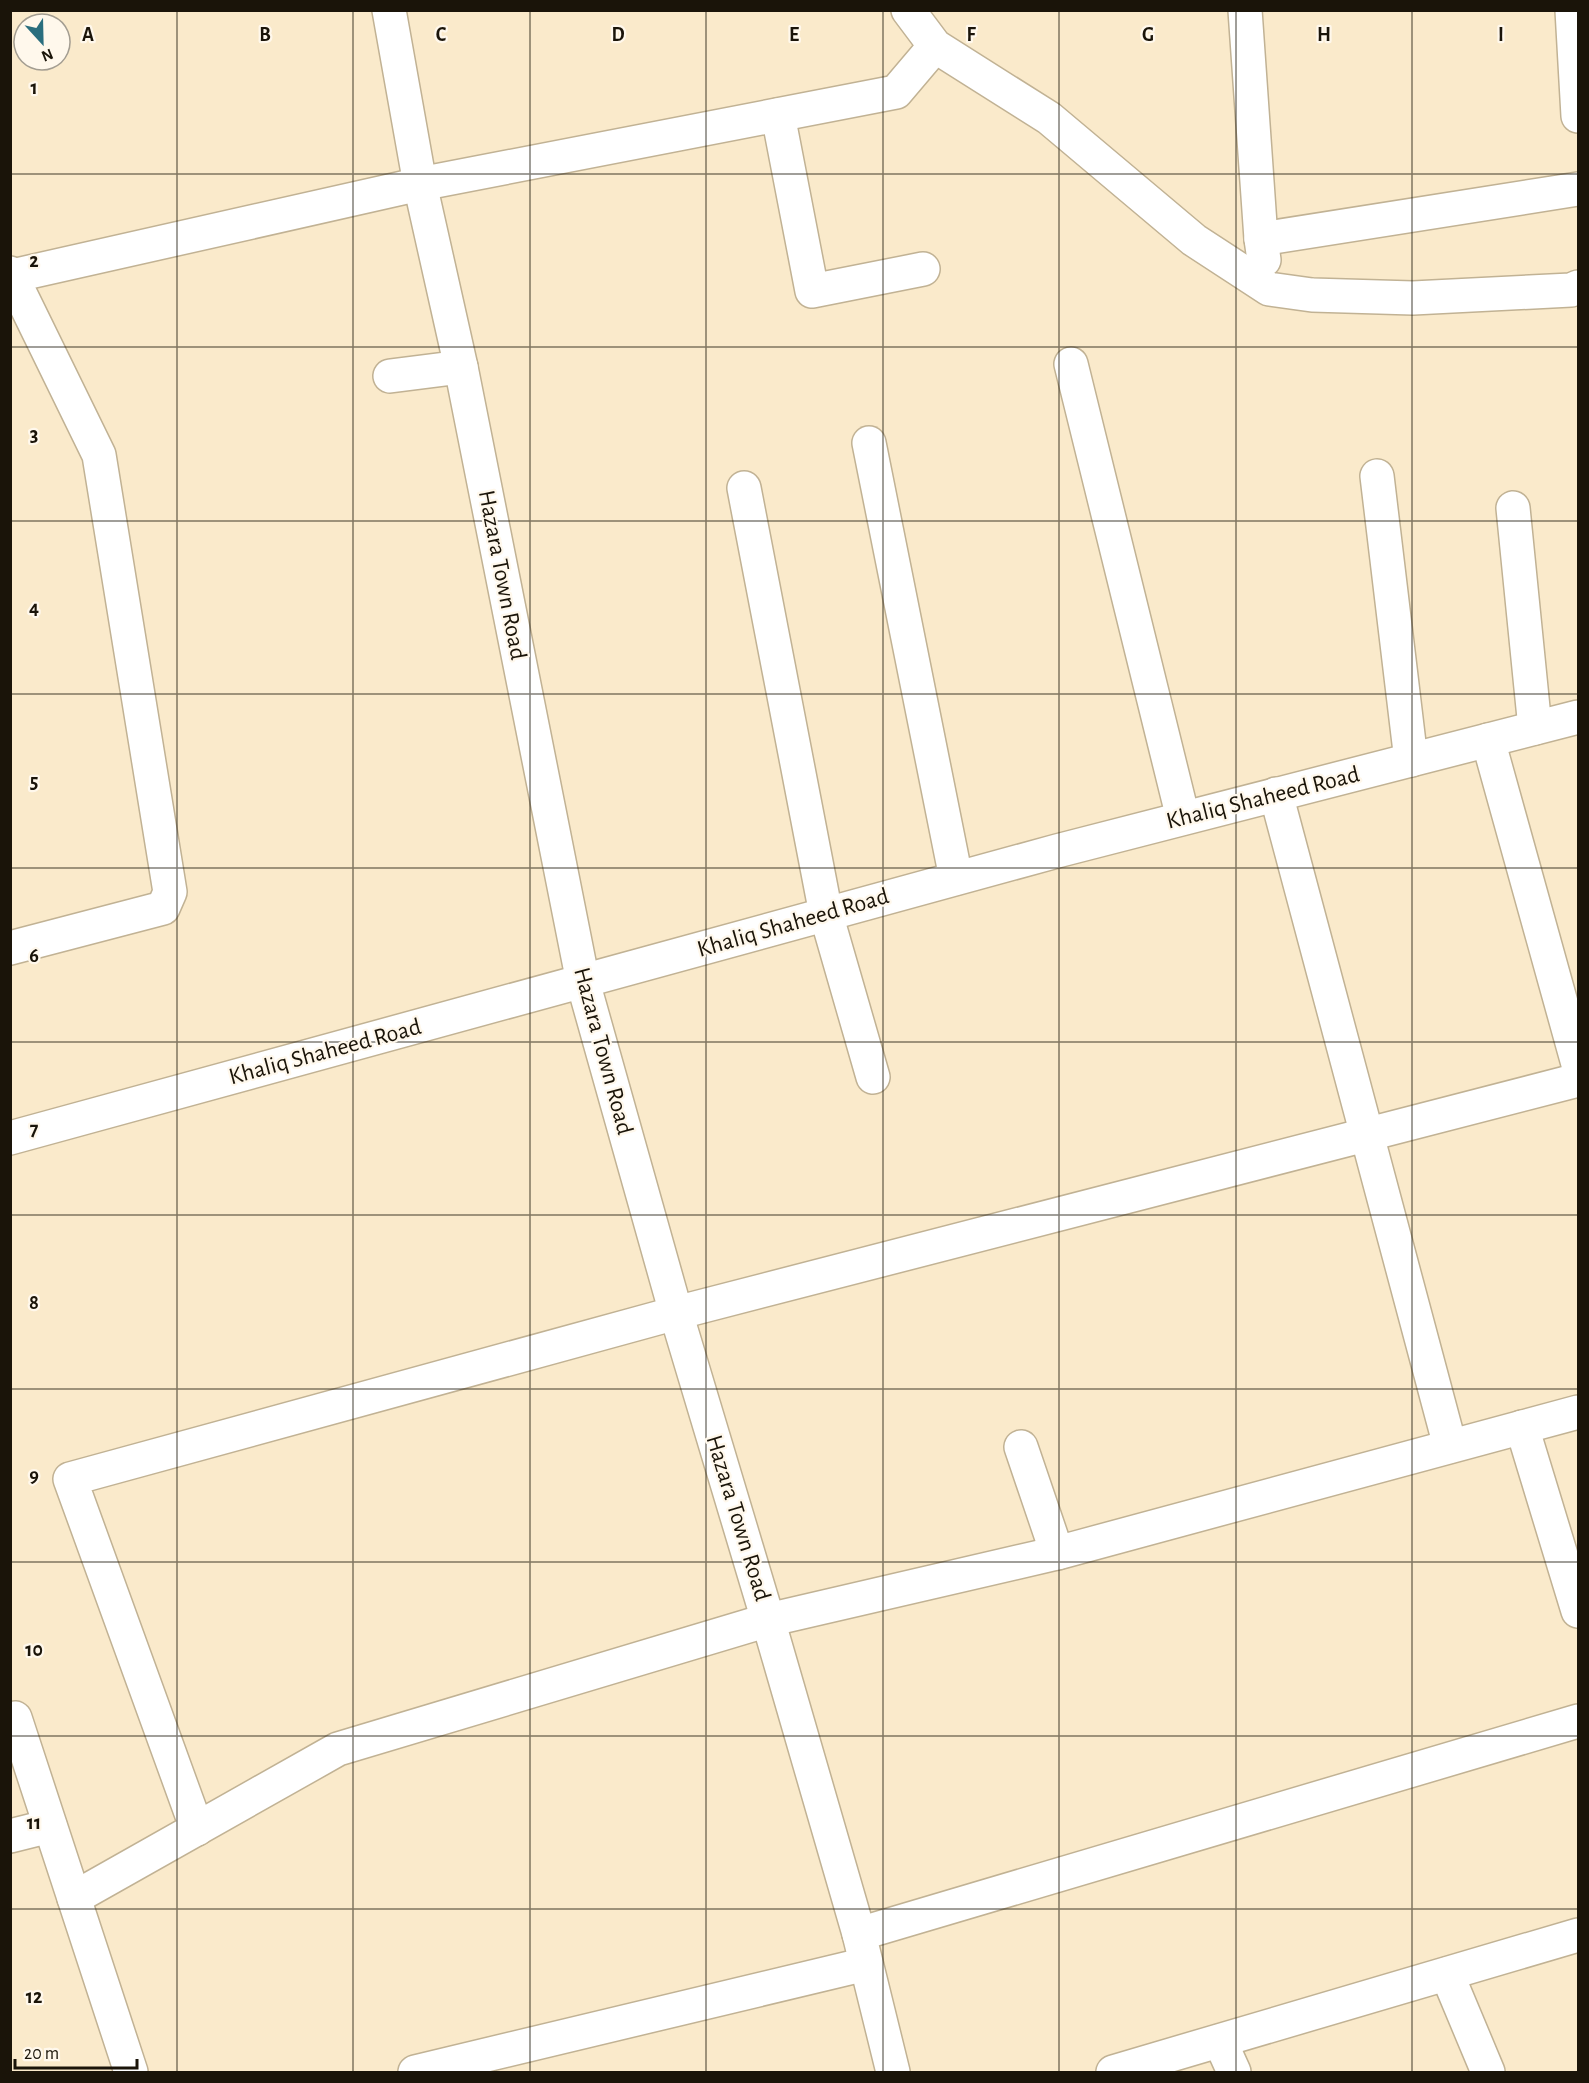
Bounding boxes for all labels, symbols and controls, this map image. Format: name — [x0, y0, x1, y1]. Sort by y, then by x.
north arrow — [12, 12, 72, 72]
text: A — [82, 25, 94, 45]
text: B — [259, 25, 271, 45]
text: C — [436, 25, 447, 45]
text: D — [611, 25, 625, 45]
text: E — [789, 25, 799, 45]
text: F — [966, 25, 976, 45]
text: G — [1142, 25, 1154, 45]
text: H — [1317, 25, 1331, 45]
text: I — [1498, 25, 1504, 45]
text: N — [39, 45, 55, 64]
text: 1 — [30, 78, 38, 98]
text: 2 — [29, 251, 39, 271]
text: 3 — [30, 425, 38, 445]
street label: Hazara Town Road — [474, 488, 530, 662]
text: 4 — [29, 598, 39, 618]
street label: Khaliq Shaheed Road — [1164, 762, 1362, 834]
text: 5 — [30, 772, 38, 792]
street label: Khaliq Shaheed Road — [695, 884, 891, 962]
text: 6 — [29, 946, 39, 966]
street label: Hazara Town Road — [569, 965, 637, 1137]
street label: Khaliq Shaheed Road — [226, 1015, 424, 1089]
text: 7 — [30, 1119, 39, 1139]
text: 8 — [29, 1293, 39, 1313]
street label: Hazara Town Road — [701, 1432, 775, 1604]
text: 9 — [29, 1466, 39, 1486]
text: 10 — [25, 1640, 43, 1660]
text: 11 — [27, 1813, 41, 1833]
text: 12 — [26, 1987, 42, 2007]
scale bar — [15, 2032, 136, 2070]
text: 20 m — [24, 2045, 59, 2063]

